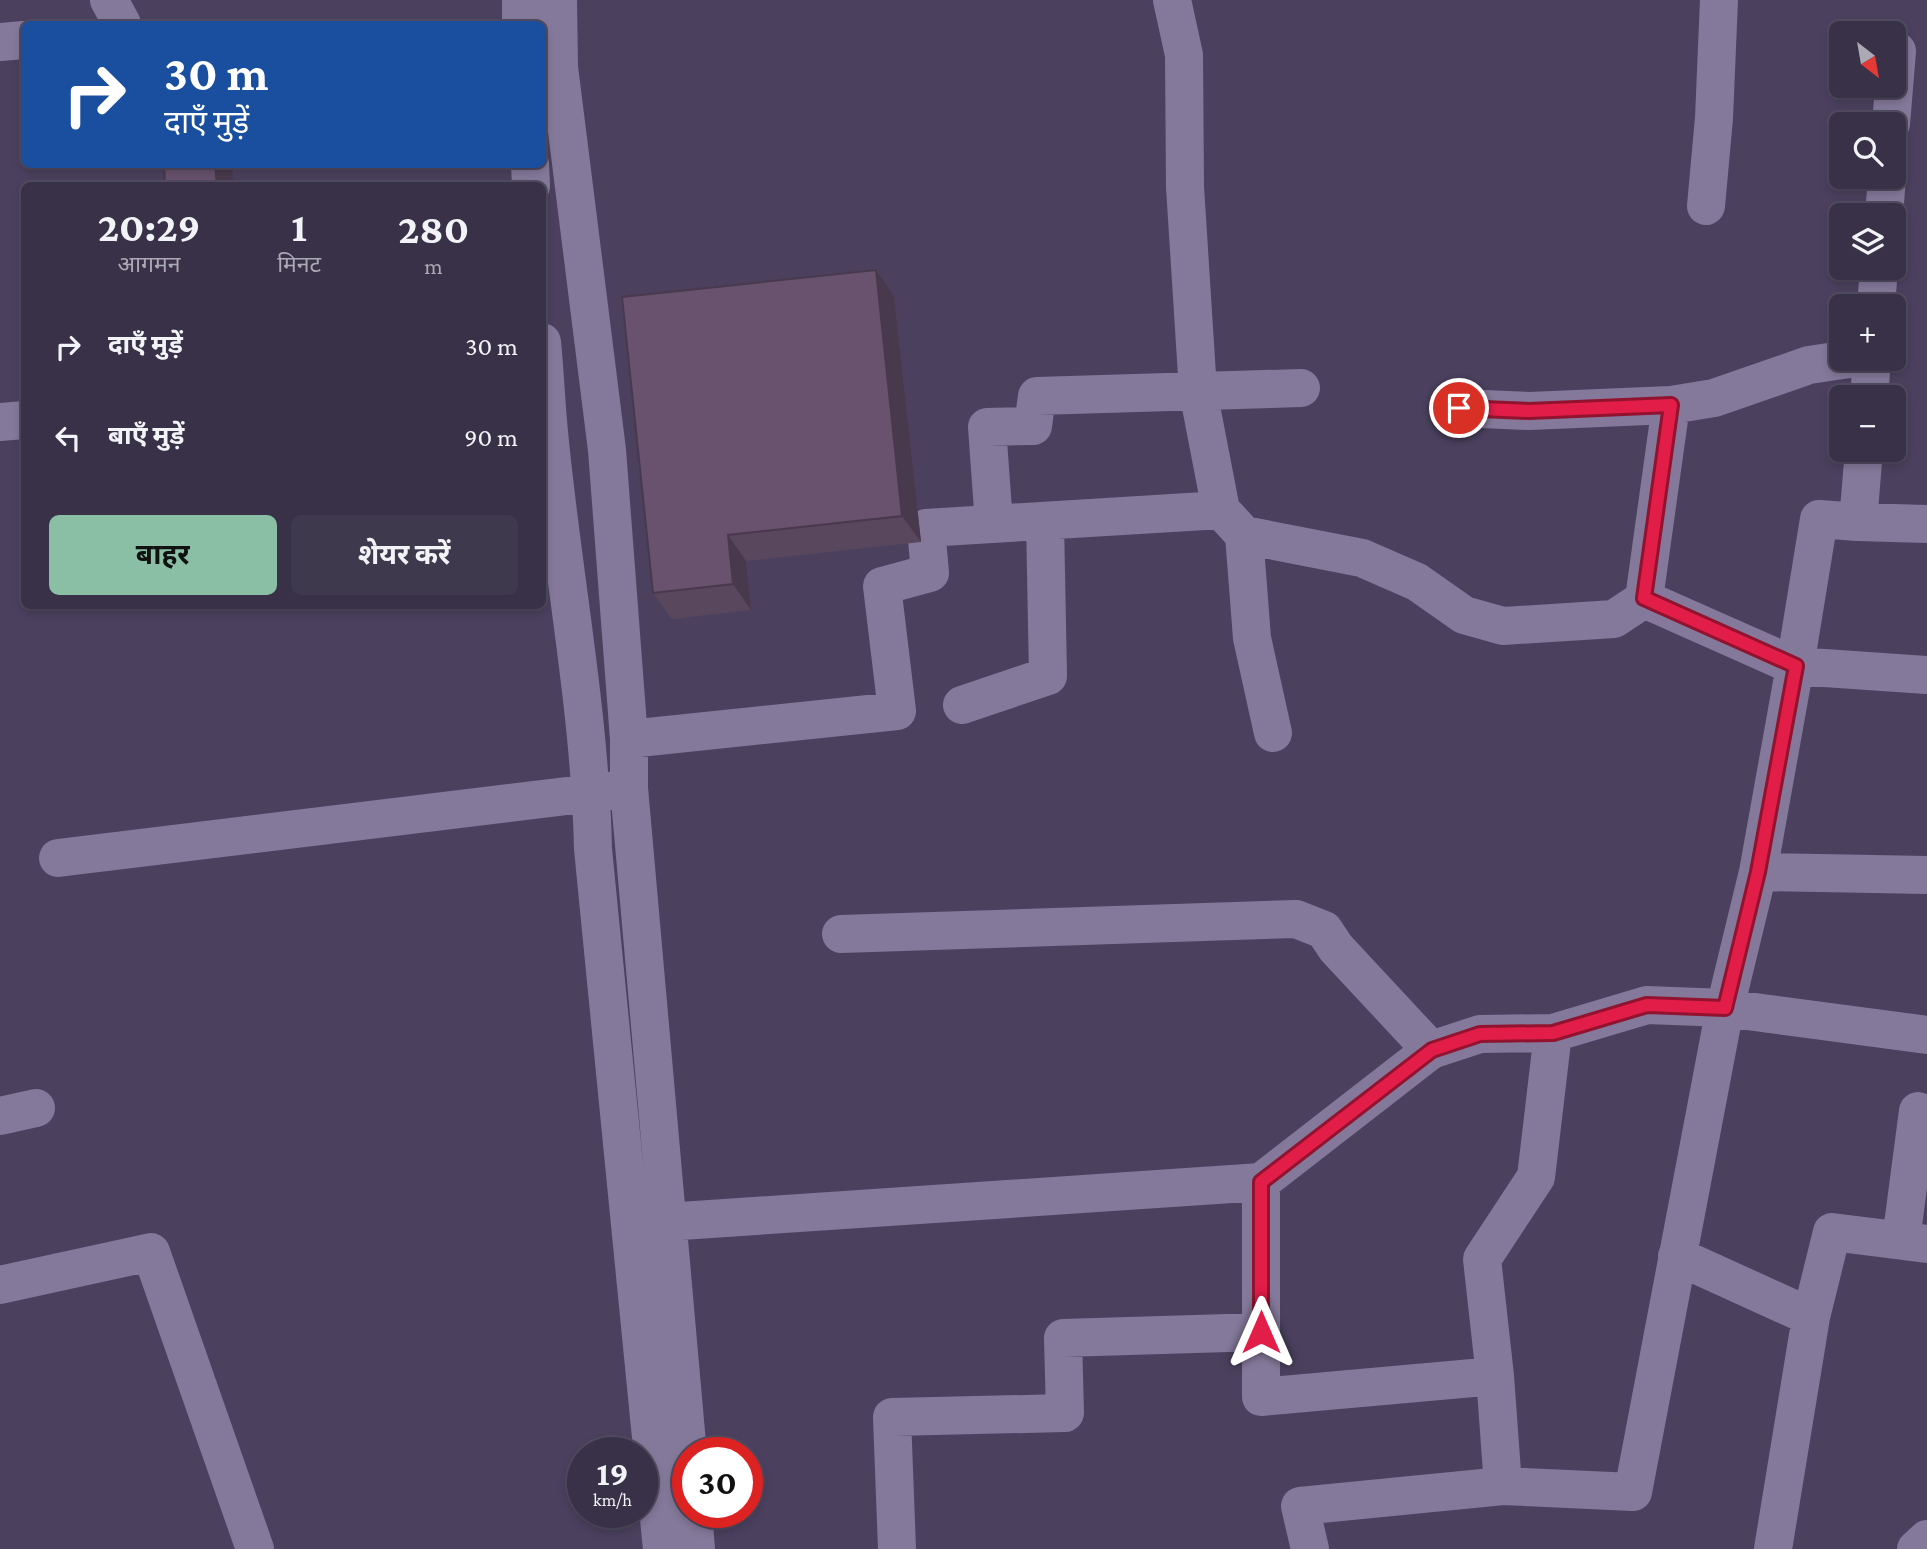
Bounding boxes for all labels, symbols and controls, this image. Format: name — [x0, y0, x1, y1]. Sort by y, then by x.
north arrow — [1829, 21, 1906, 98]
map controls — [1829, 21, 1906, 462]
text: 30 m — [164, 46, 269, 101]
icon: right — [49, 49, 140, 140]
text: दाएँ मुड़ें — [164, 104, 249, 140]
button: search — [1829, 112, 1906, 189]
text: 20:29 — [98, 203, 200, 250]
text: 1 — [291, 203, 307, 250]
button: layers — [1829, 203, 1906, 280]
text: 280 — [398, 205, 469, 252]
text: आगमन — [118, 251, 181, 277]
text: मिनट — [277, 251, 321, 277]
text: m — [424, 253, 443, 279]
button: + — [1829, 294, 1906, 371]
icon: right — [49, 328, 87, 366]
text: दाएँ मुड़ें — [108, 330, 183, 359]
text: 30 m — [465, 332, 518, 361]
pin — [1429, 378, 1489, 438]
button: − — [1829, 385, 1906, 462]
icon: arrive — [1440, 389, 1478, 427]
icon: left — [49, 419, 87, 457]
text: बाएँ मुड़ें — [108, 421, 184, 450]
text: 90 m — [464, 423, 518, 452]
button: बाहर — [49, 515, 277, 595]
button: शेयर करें — [291, 515, 518, 595]
position arrow — [1224, 1295, 1298, 1369]
speed limit sign: 30 — [672, 1437, 763, 1528]
text: 19 — [596, 1454, 629, 1493]
text: km/h — [593, 1490, 632, 1510]

